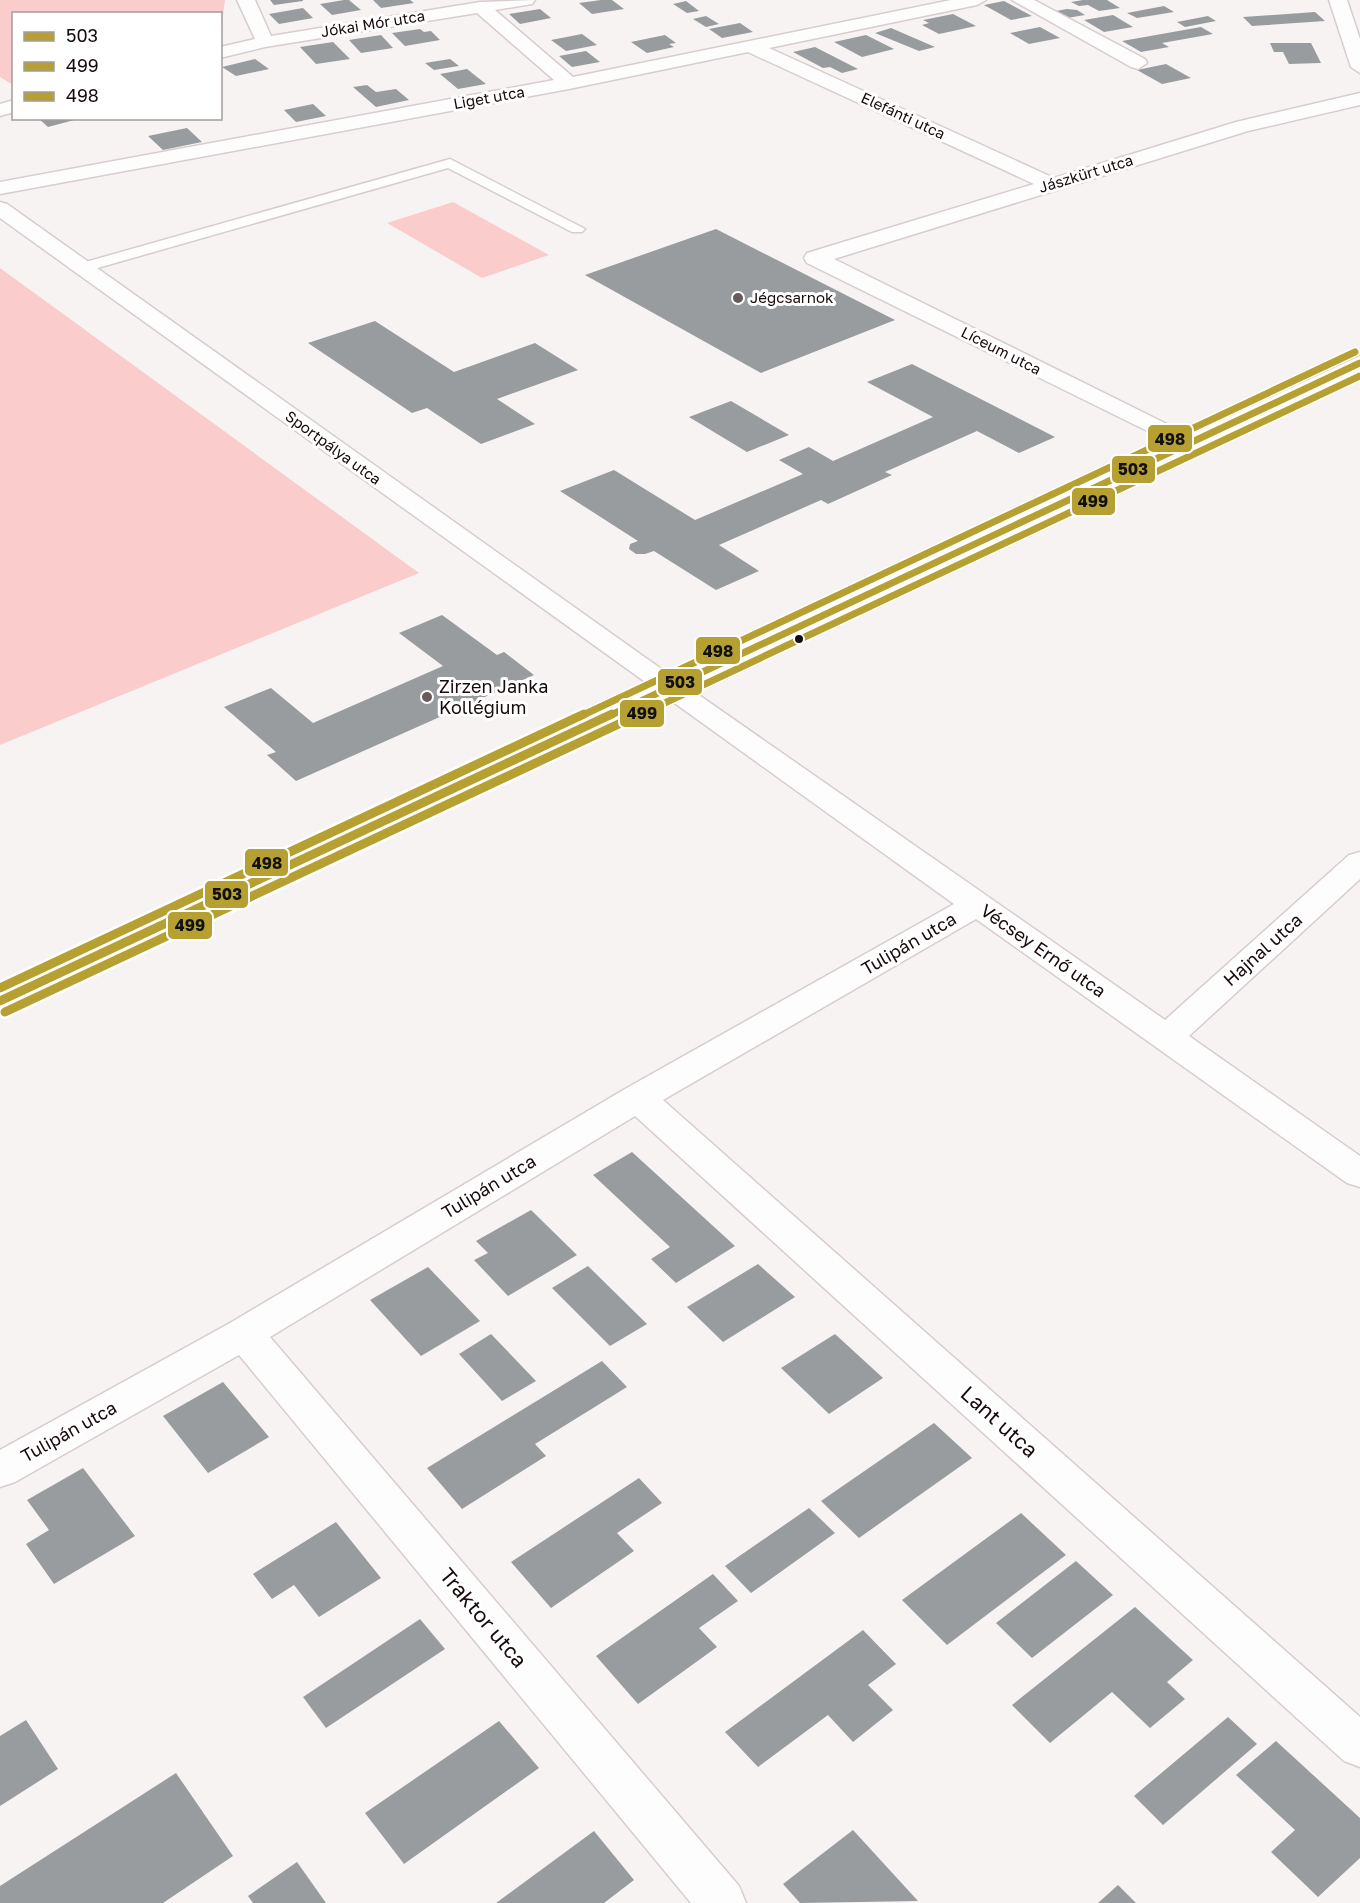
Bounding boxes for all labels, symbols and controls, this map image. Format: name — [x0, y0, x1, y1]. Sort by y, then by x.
street label: Jókai Mór utca — [320, 6, 426, 40]
legend — [12, 12, 222, 120]
text: 503 — [66, 24, 98, 46]
text: 499 — [66, 54, 99, 76]
street label: Liget utca — [452, 82, 526, 112]
text: 498 — [66, 84, 99, 106]
street label: Elefánti utca — [859, 88, 948, 142]
street label: Jászkürt utca — [1036, 150, 1135, 196]
place label: Jégcsarnok — [750, 288, 834, 306]
marker: Jégcsarnok — [731, 291, 745, 305]
street label: Líceum utca — [958, 322, 1044, 378]
street label: Sportpálya utca — [282, 406, 385, 488]
line badge: 498 — [1147, 424, 1193, 453]
text: 498 — [1155, 429, 1185, 449]
line badge: 503 — [1111, 455, 1156, 484]
text: 503 — [1118, 459, 1148, 479]
line badge: 499 — [1071, 487, 1116, 516]
text: 499 — [1078, 491, 1108, 511]
unlabelled marker — [793, 633, 805, 645]
line badge: 498 — [695, 636, 741, 665]
text: 498 — [703, 641, 733, 661]
line badge: 503 — [657, 668, 703, 696]
text: 503 — [665, 672, 695, 692]
place label: Zirzen Janka Kollégium — [439, 675, 548, 718]
marker: Zirzen Janka Kollégium — [420, 690, 434, 704]
line badge: 499 — [619, 699, 665, 728]
text: 499 — [627, 703, 657, 723]
line badge: 498 — [244, 848, 289, 877]
text: 498 — [252, 853, 282, 873]
line badge: 503 — [204, 880, 249, 909]
text: 503 — [212, 884, 242, 904]
street label: Vécsey Ernő utca — [977, 899, 1110, 1002]
street label: Tulipán utca — [857, 907, 960, 979]
street label: Hajnal utca — [1218, 908, 1306, 990]
line badge: 499 — [167, 911, 213, 940]
text: 499 — [175, 915, 205, 935]
street label: Tulipán utca — [437, 1149, 540, 1223]
street label: Lant utca — [956, 1380, 1044, 1463]
street label: Tulipán utca — [17, 1396, 120, 1466]
street label: Traktor utca — [435, 1562, 533, 1672]

